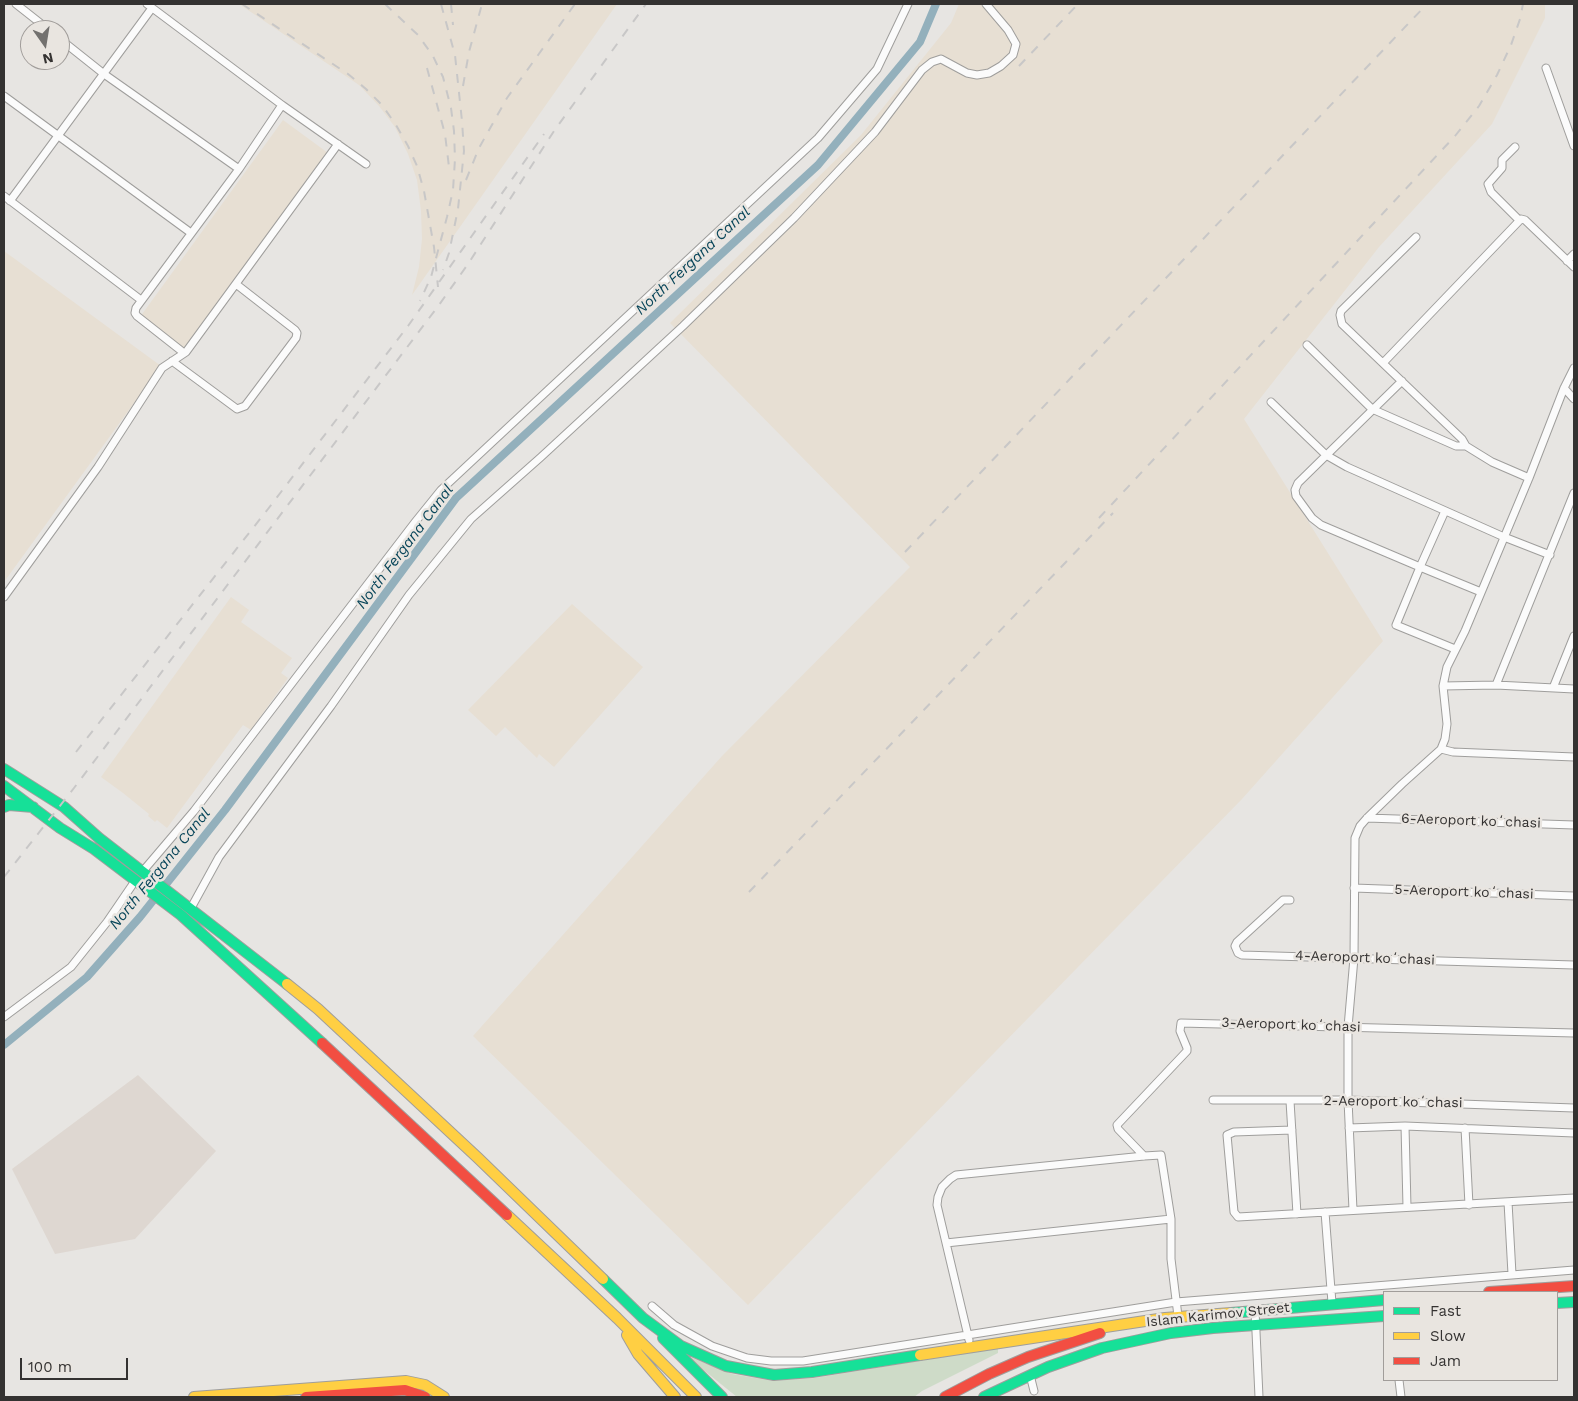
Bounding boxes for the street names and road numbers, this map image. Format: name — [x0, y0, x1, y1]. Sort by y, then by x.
street label: 6-Aeroport koʻchasi — [1401, 810, 1541, 832]
street label: 5-Aeroport koʻchasi — [1394, 881, 1534, 903]
street label: 4-Aeroport koʻchasi — [1295, 947, 1435, 969]
street label: 3-Aeroport koʻchasi — [1221, 1014, 1361, 1036]
street label: 2-Aeroport koʻchasi — [1323, 1092, 1463, 1112]
street label: Islam Karimov Street — [1146, 1299, 1290, 1331]

